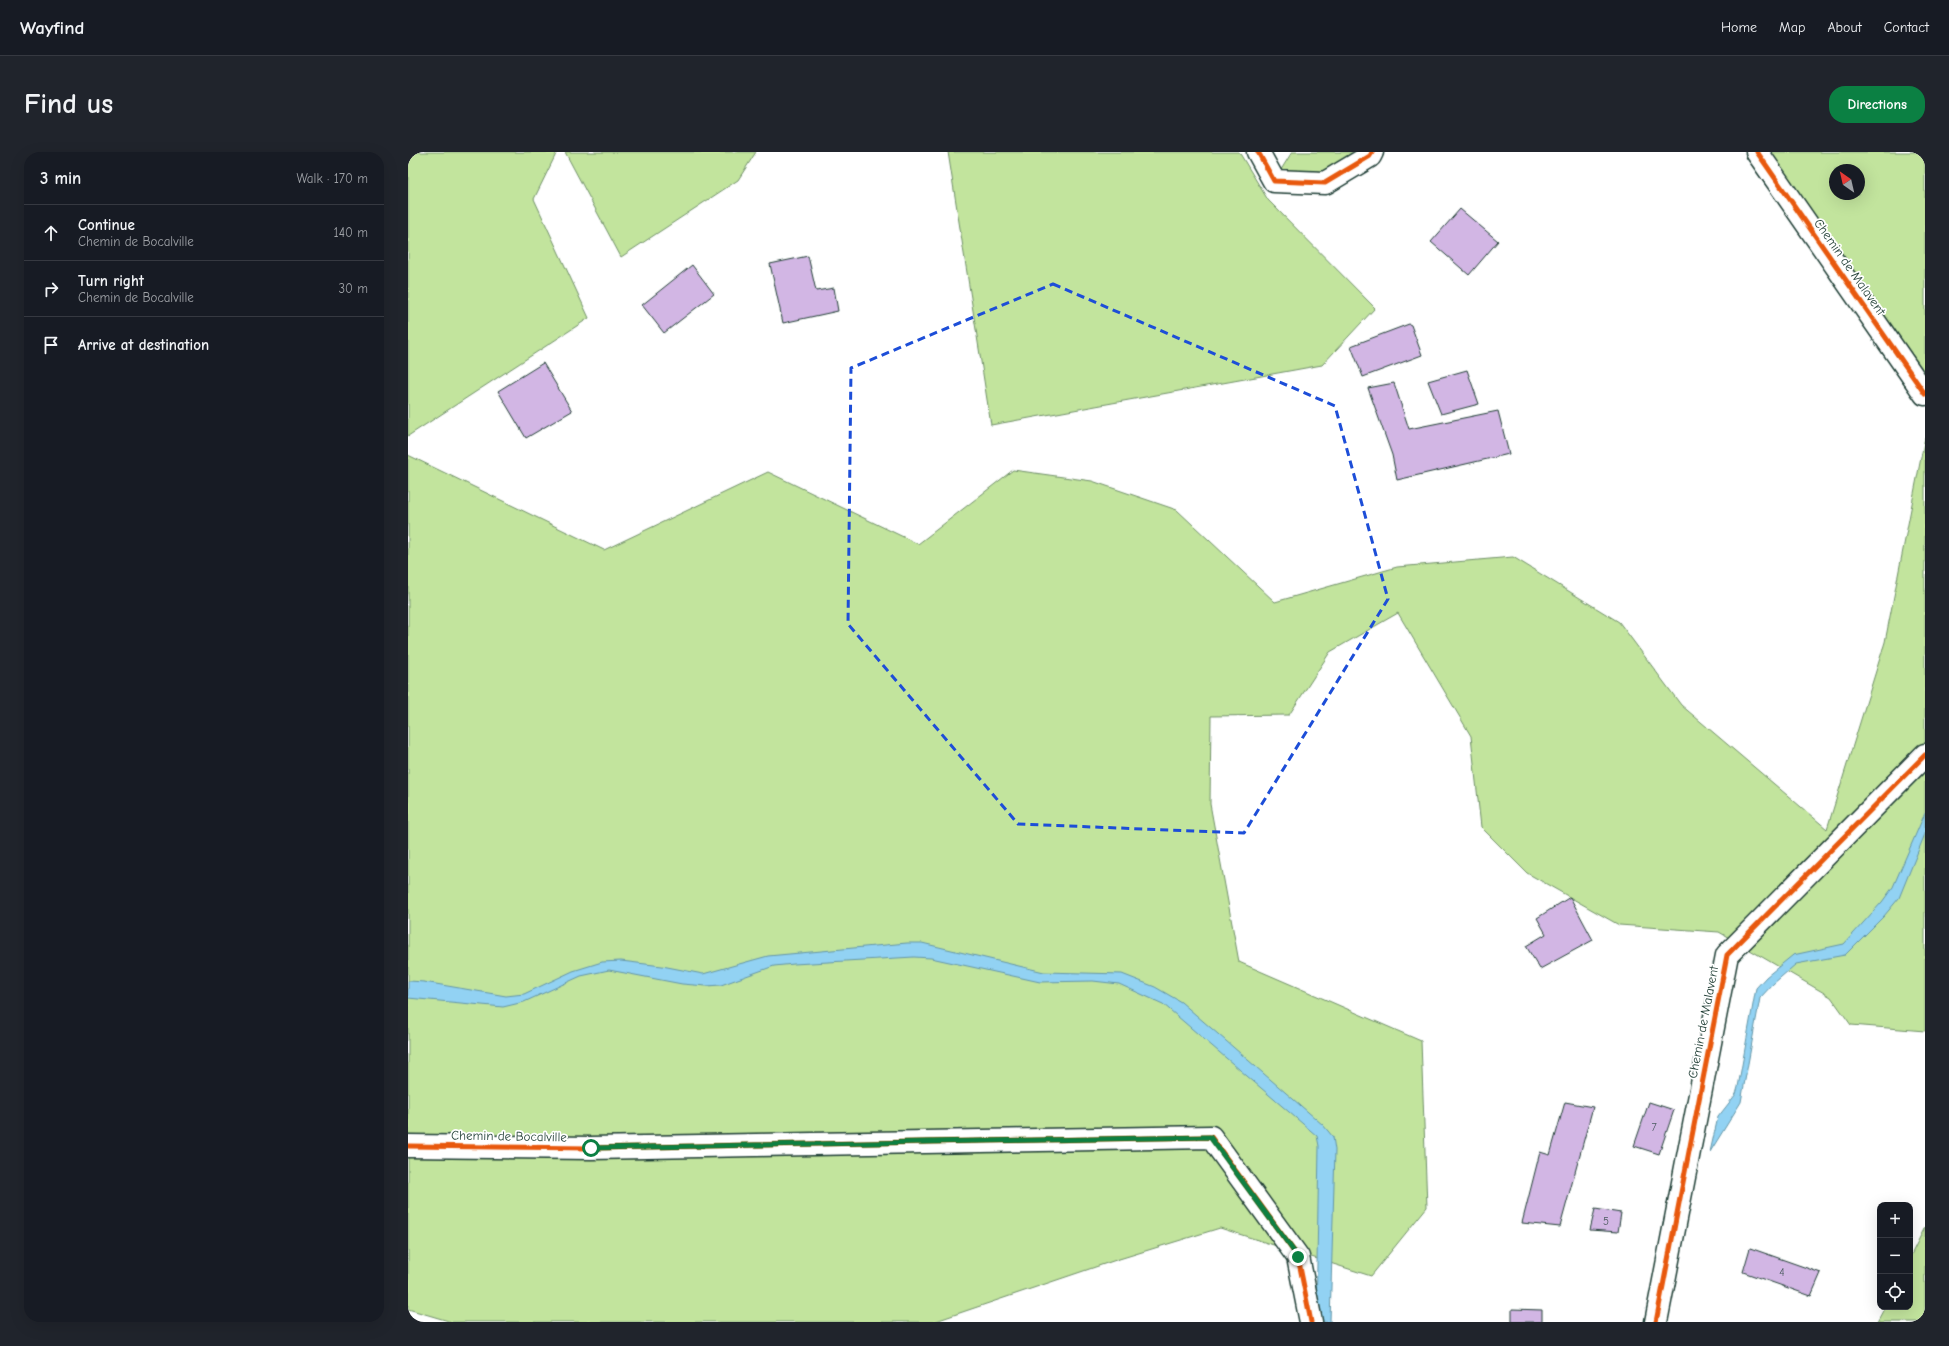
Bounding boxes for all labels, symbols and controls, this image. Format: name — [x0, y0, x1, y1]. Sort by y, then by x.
text: Wayfind — [20, 17, 84, 39]
text: Home — [1721, 19, 1757, 36]
text: Map — [1779, 19, 1805, 36]
text: About — [1827, 19, 1862, 36]
text: Contact — [1884, 19, 1929, 36]
button: Directions — [1829, 86, 1925, 123]
text: Find us — [24, 88, 113, 120]
north arrow — [1829, 164, 1865, 200]
text: 3 min — [40, 169, 81, 188]
text: Walk · 170 m — [296, 171, 368, 186]
text: Continue — [78, 216, 135, 234]
street label: Chemin de Malavent — [1811, 216, 1890, 319]
icon: ahead — [40, 222, 62, 244]
text: 140 m — [334, 225, 368, 240]
text: Chemin de Bocalville — [78, 234, 194, 249]
text: Turn right — [78, 272, 144, 290]
icon: right — [40, 278, 62, 300]
text: 30 m — [338, 281, 368, 296]
text: Chemin de Bocalville — [78, 290, 194, 305]
icon: arrive — [40, 334, 62, 356]
text: Arrive at destination — [78, 336, 209, 354]
street label: Chemin de Malavent — [1685, 963, 1722, 1079]
house number: 7 — [1651, 1121, 1657, 1134]
street label: Chemin de Bocalville — [451, 1127, 568, 1145]
route start — [582, 1139, 600, 1157]
map controls — [1877, 1202, 1913, 1310]
button: + — [1877, 1202, 1913, 1238]
house number: 5 — [1603, 1215, 1609, 1228]
button: − — [1877, 1238, 1913, 1274]
route end — [1289, 1248, 1307, 1266]
house number: 4 — [1779, 1266, 1785, 1279]
button: locate — [1877, 1274, 1913, 1310]

